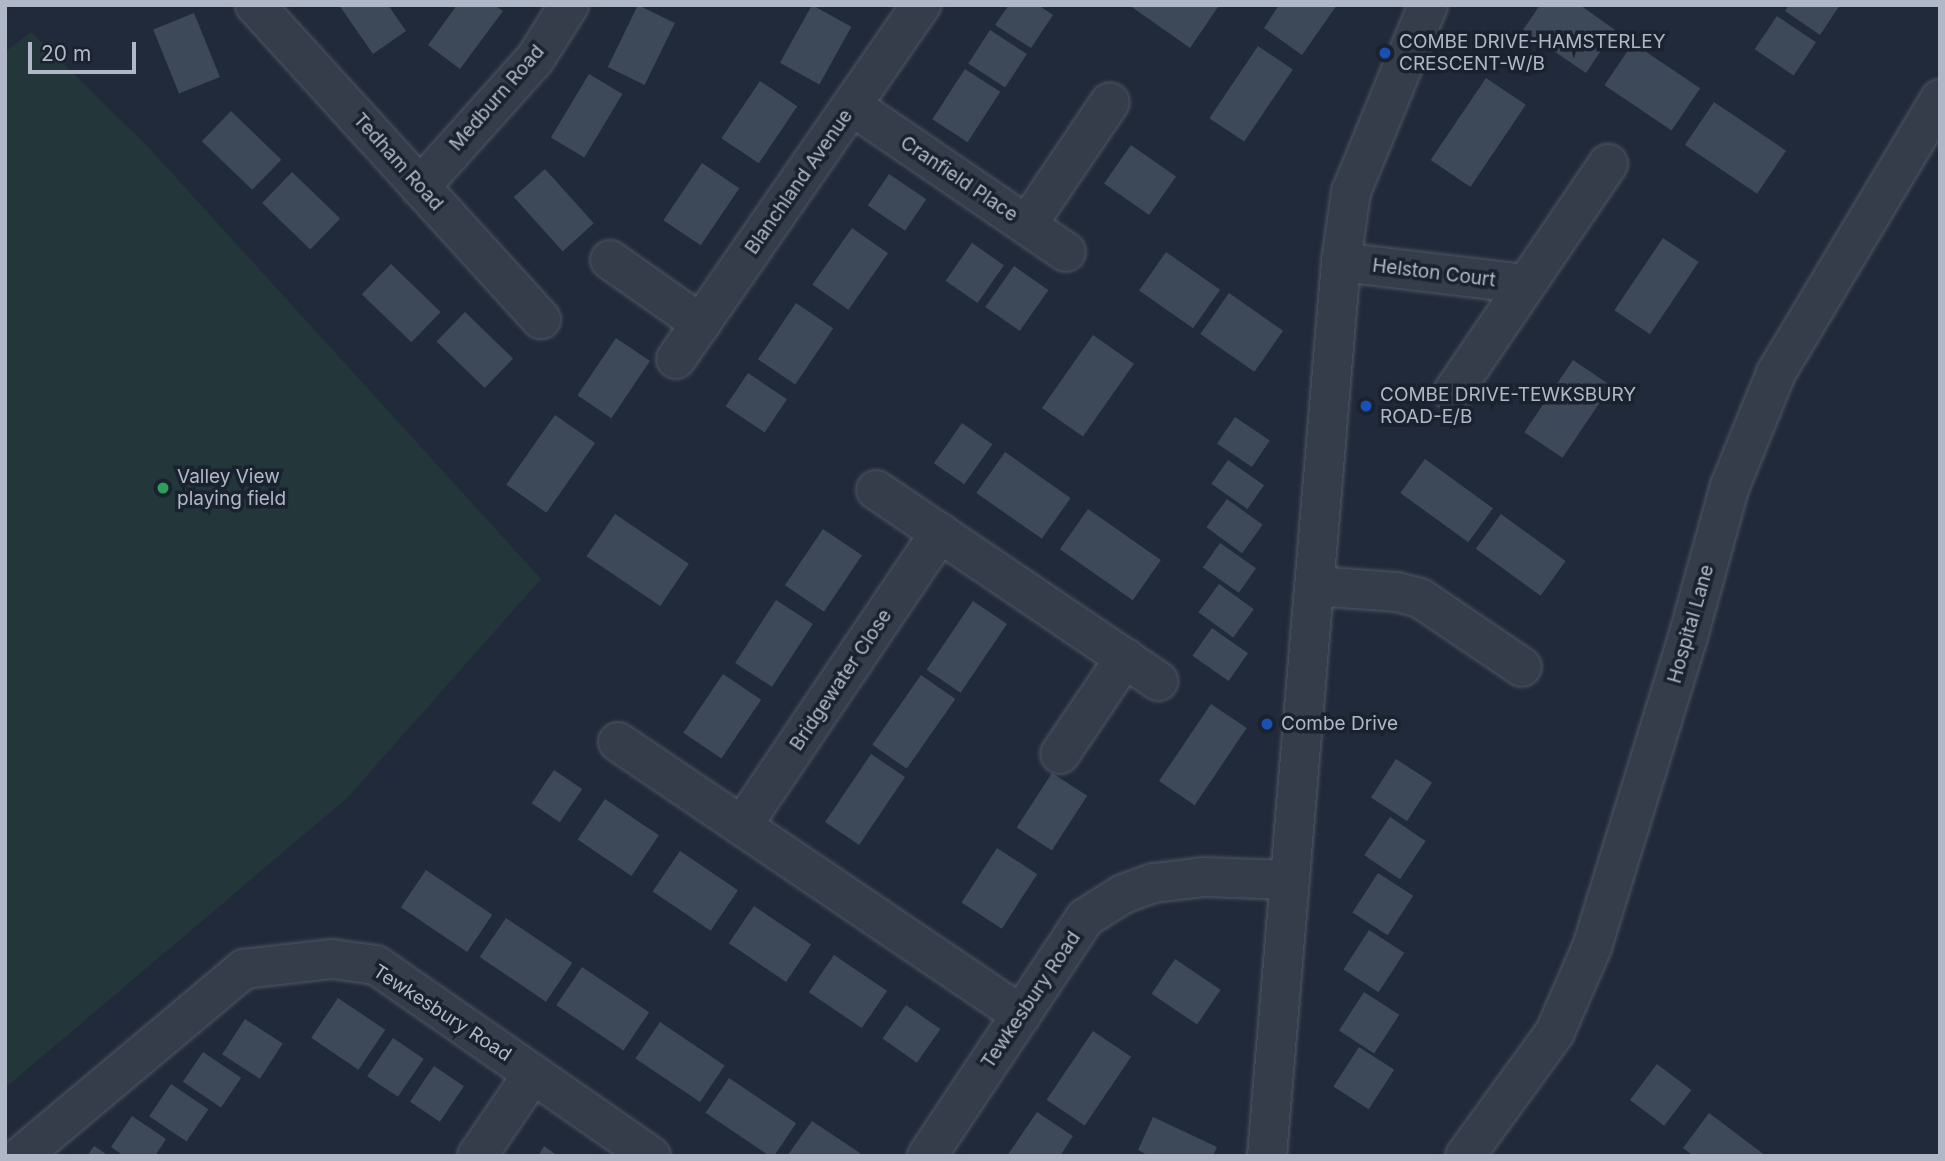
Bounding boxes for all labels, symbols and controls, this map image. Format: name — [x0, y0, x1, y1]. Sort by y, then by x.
scale bar — [32, 28, 140, 72]
place label: COMBE DRIVE-HAMSTERLEY CRESCENT-W/B — [1399, 31, 1666, 75]
street label: Medburn Road — [445, 40, 549, 156]
text: 20 m — [41, 41, 91, 66]
marker: COMBE DRIVE-HAMSTERLEY CRESCENT-W/B — [1377, 45, 1393, 61]
street label: Blanchland Avenue — [741, 105, 857, 259]
street label: Tedham Road — [348, 109, 448, 215]
street label: Cranfield Place — [896, 131, 1022, 227]
street label: Helston Court — [1371, 254, 1497, 292]
place label: COMBE DRIVE-TEWKSBURY ROAD-E/B — [1380, 384, 1636, 428]
marker: COMBE DRIVE-TEWKSBURY ROAD-E/B — [1358, 398, 1374, 414]
place label: Valley View playing field — [177, 466, 286, 510]
marker: Valley View playing field — [155, 480, 171, 496]
street label: Hospital Lane — [1663, 562, 1719, 686]
street label: Bridgewater Close — [785, 605, 897, 755]
place label: Combe Drive — [1281, 713, 1398, 735]
marker: Combe Drive — [1259, 716, 1275, 732]
street label: Tewkesbury Road — [977, 927, 1085, 1073]
street label: Tewkesbury Road — [369, 960, 515, 1066]

